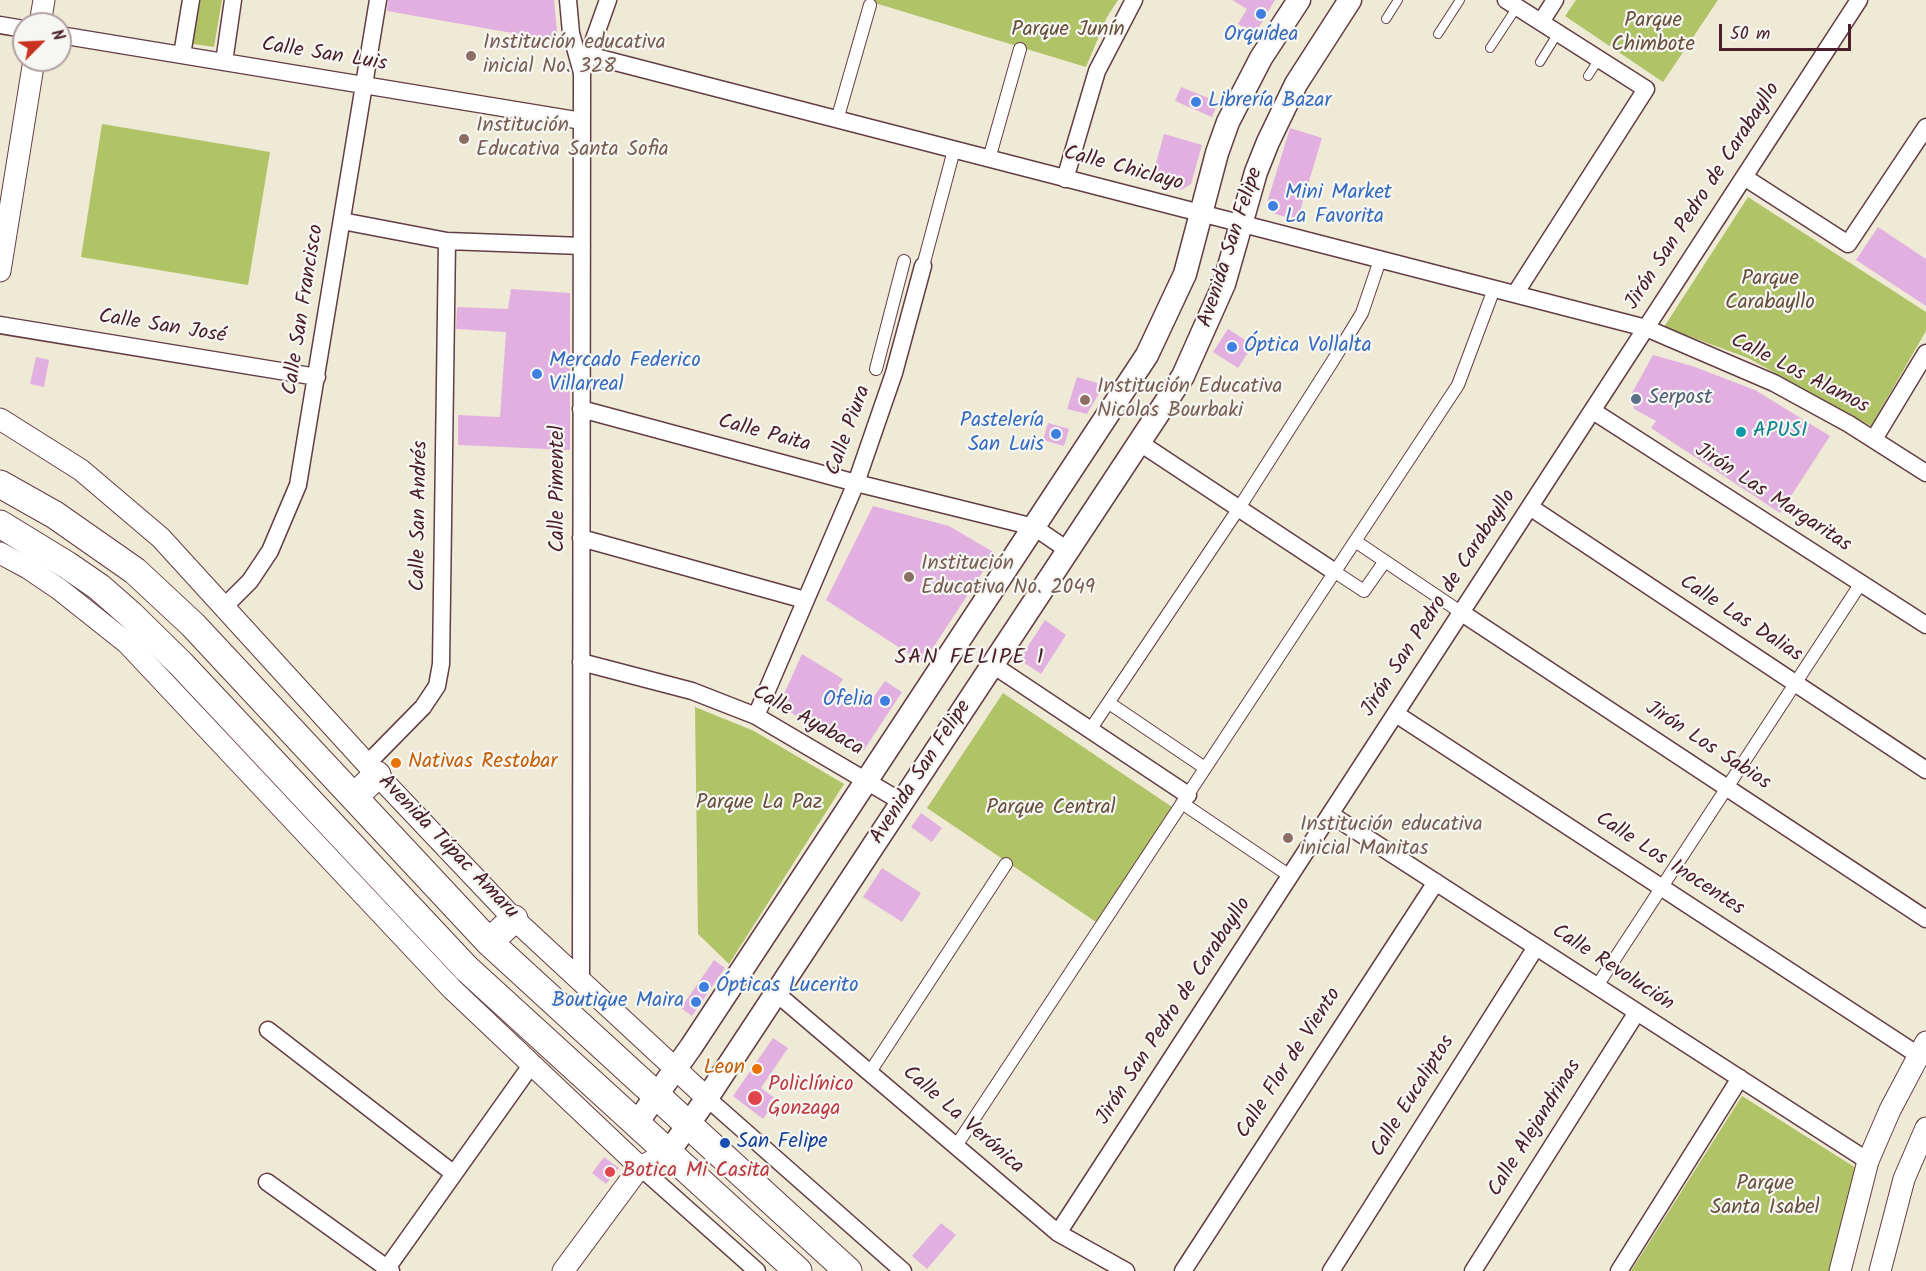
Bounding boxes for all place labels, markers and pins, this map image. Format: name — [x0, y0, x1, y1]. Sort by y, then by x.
marker: Orquídea — [1254, 7, 1268, 21]
place label: Orquídea — [1224, 23, 1298, 49]
place label: Institución educativa inicial No. 328 — [483, 31, 666, 81]
marker: Institución educativa inicial No. 328 — [464, 49, 478, 63]
place label: Librería Bazar — [1208, 89, 1331, 115]
marker: Librería Bazar — [1189, 95, 1203, 109]
place label: Institución Educativa Santa Sofia — [476, 114, 669, 164]
marker: Institución Educativa Santa Sofia — [457, 132, 471, 146]
place label: Mini Market La Favorita — [1285, 181, 1392, 231]
marker: Mini Market La Favorita — [1266, 199, 1280, 213]
place label: Óptica Vollalta — [1244, 334, 1372, 360]
marker: Óptica Vollalta — [1225, 340, 1239, 354]
place label: Mercado Federico Villarreal — [549, 349, 701, 399]
marker: Mercado Federico Villarreal — [530, 367, 544, 381]
place label: Institución Educativa Nicolas Bourbaki — [1097, 375, 1282, 425]
place label: Serpost — [1648, 386, 1712, 412]
marker: Serpost — [1629, 392, 1643, 406]
marker: Institución Educativa Nicolas Bourbaki — [1078, 393, 1092, 407]
place label: Pastelería San Luis — [960, 409, 1044, 459]
place label: APUSI — [1753, 419, 1807, 445]
marker: APUSI — [1734, 425, 1748, 439]
marker: Pastelería San Luis — [1049, 427, 1063, 441]
place label: Institución Educativa No. 2049 — [921, 552, 1095, 602]
marker: Institución Educativa No. 2049 — [902, 570, 916, 584]
place label: Ofelia — [823, 688, 873, 714]
marker: Ofelia — [878, 694, 892, 708]
place label: Nativas Restobar — [408, 750, 557, 776]
marker: Nativas Restobar — [389, 756, 403, 770]
place label: Institución educativa inicial Manitas — [1300, 813, 1483, 863]
marker: Institución educativa inicial Manitas — [1281, 831, 1295, 845]
place label: Ópticas Lucerito — [716, 974, 859, 1000]
marker: Ópticas Lucerito — [697, 980, 711, 994]
place label: Boutique Maira — [552, 989, 684, 1015]
marker: Boutique Maira — [689, 995, 703, 1009]
place label: Leon — [703, 1056, 745, 1082]
marker: Leon — [750, 1062, 764, 1076]
place label: Policlínico Gonzaga — [768, 1073, 854, 1123]
marker: Policlínico Gonzaga — [746, 1089, 764, 1107]
place label: San Felipe — [737, 1130, 828, 1156]
marker: San Felipe — [718, 1136, 732, 1150]
place label: Botica Mi Casita — [622, 1159, 770, 1185]
marker: Botica Mi Casita — [603, 1165, 617, 1179]

